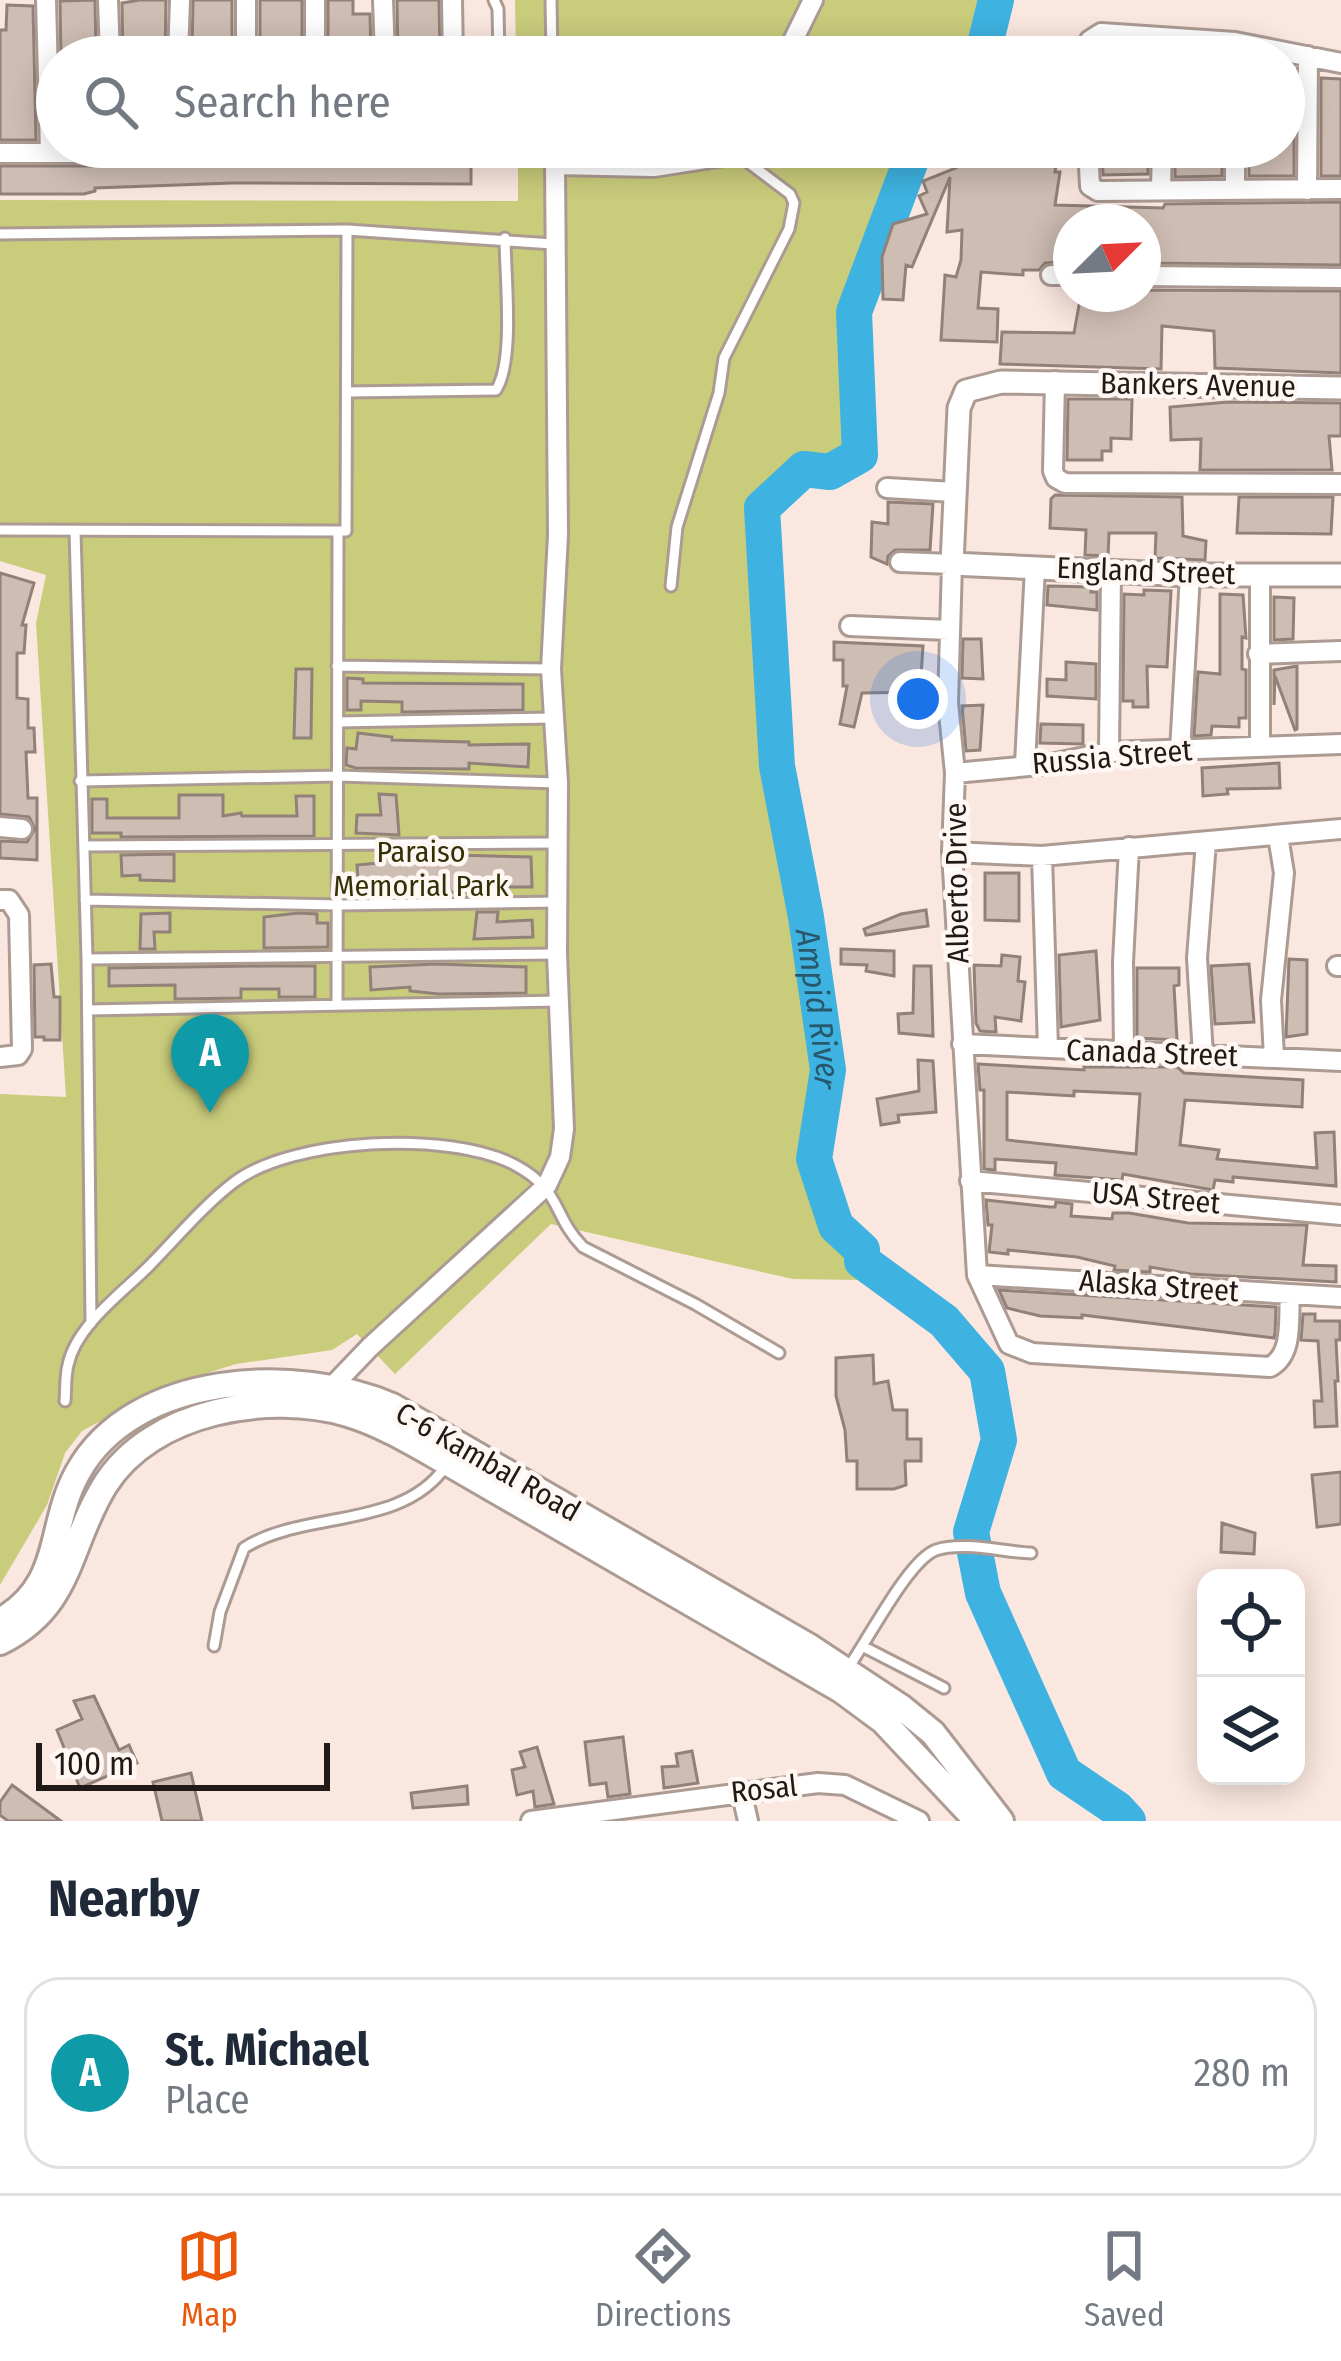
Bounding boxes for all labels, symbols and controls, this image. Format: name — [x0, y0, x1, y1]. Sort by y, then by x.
search box — [36, 36, 1305, 168]
icon: search — [78, 69, 144, 135]
text: Search here — [174, 75, 391, 129]
north arrow — [1053, 204, 1161, 312]
street label: Bankers Avenue — [1100, 365, 1296, 405]
street label: England Street — [1056, 550, 1236, 592]
your location — [888, 669, 948, 729]
street label: Russia Street — [1031, 732, 1194, 782]
street label: Alberto Drive — [938, 802, 976, 964]
park label: Paraiso Memorial Park — [333, 834, 509, 904]
water label: Ampid River — [787, 925, 848, 1093]
pin: A — [171, 1014, 249, 1113]
street label: Canada Street — [1066, 1032, 1239, 1074]
street label: USA Street — [1090, 1174, 1222, 1222]
street label: Alaska Street — [1078, 1262, 1240, 1310]
street label: C-6 Kambal Road — [389, 1395, 587, 1529]
map controls — [1197, 1569, 1305, 1785]
button: locate — [1197, 1569, 1305, 1677]
button: layers — [1197, 1677, 1305, 1785]
scale bar — [36, 1737, 330, 1790]
text: 100 m — [54, 1744, 134, 1784]
street label: Rosal — [729, 1768, 799, 1810]
text: Nearby — [48, 1868, 200, 1930]
text: St. Michael — [165, 2023, 369, 2077]
text: A — [79, 2050, 101, 2096]
text: 280 m — [1194, 2050, 1290, 2096]
text: Place — [165, 2077, 249, 2123]
tab: Map — [176, 2223, 242, 2335]
tab: Directions — [595, 2223, 731, 2335]
tab: Saved — [1084, 2223, 1165, 2335]

